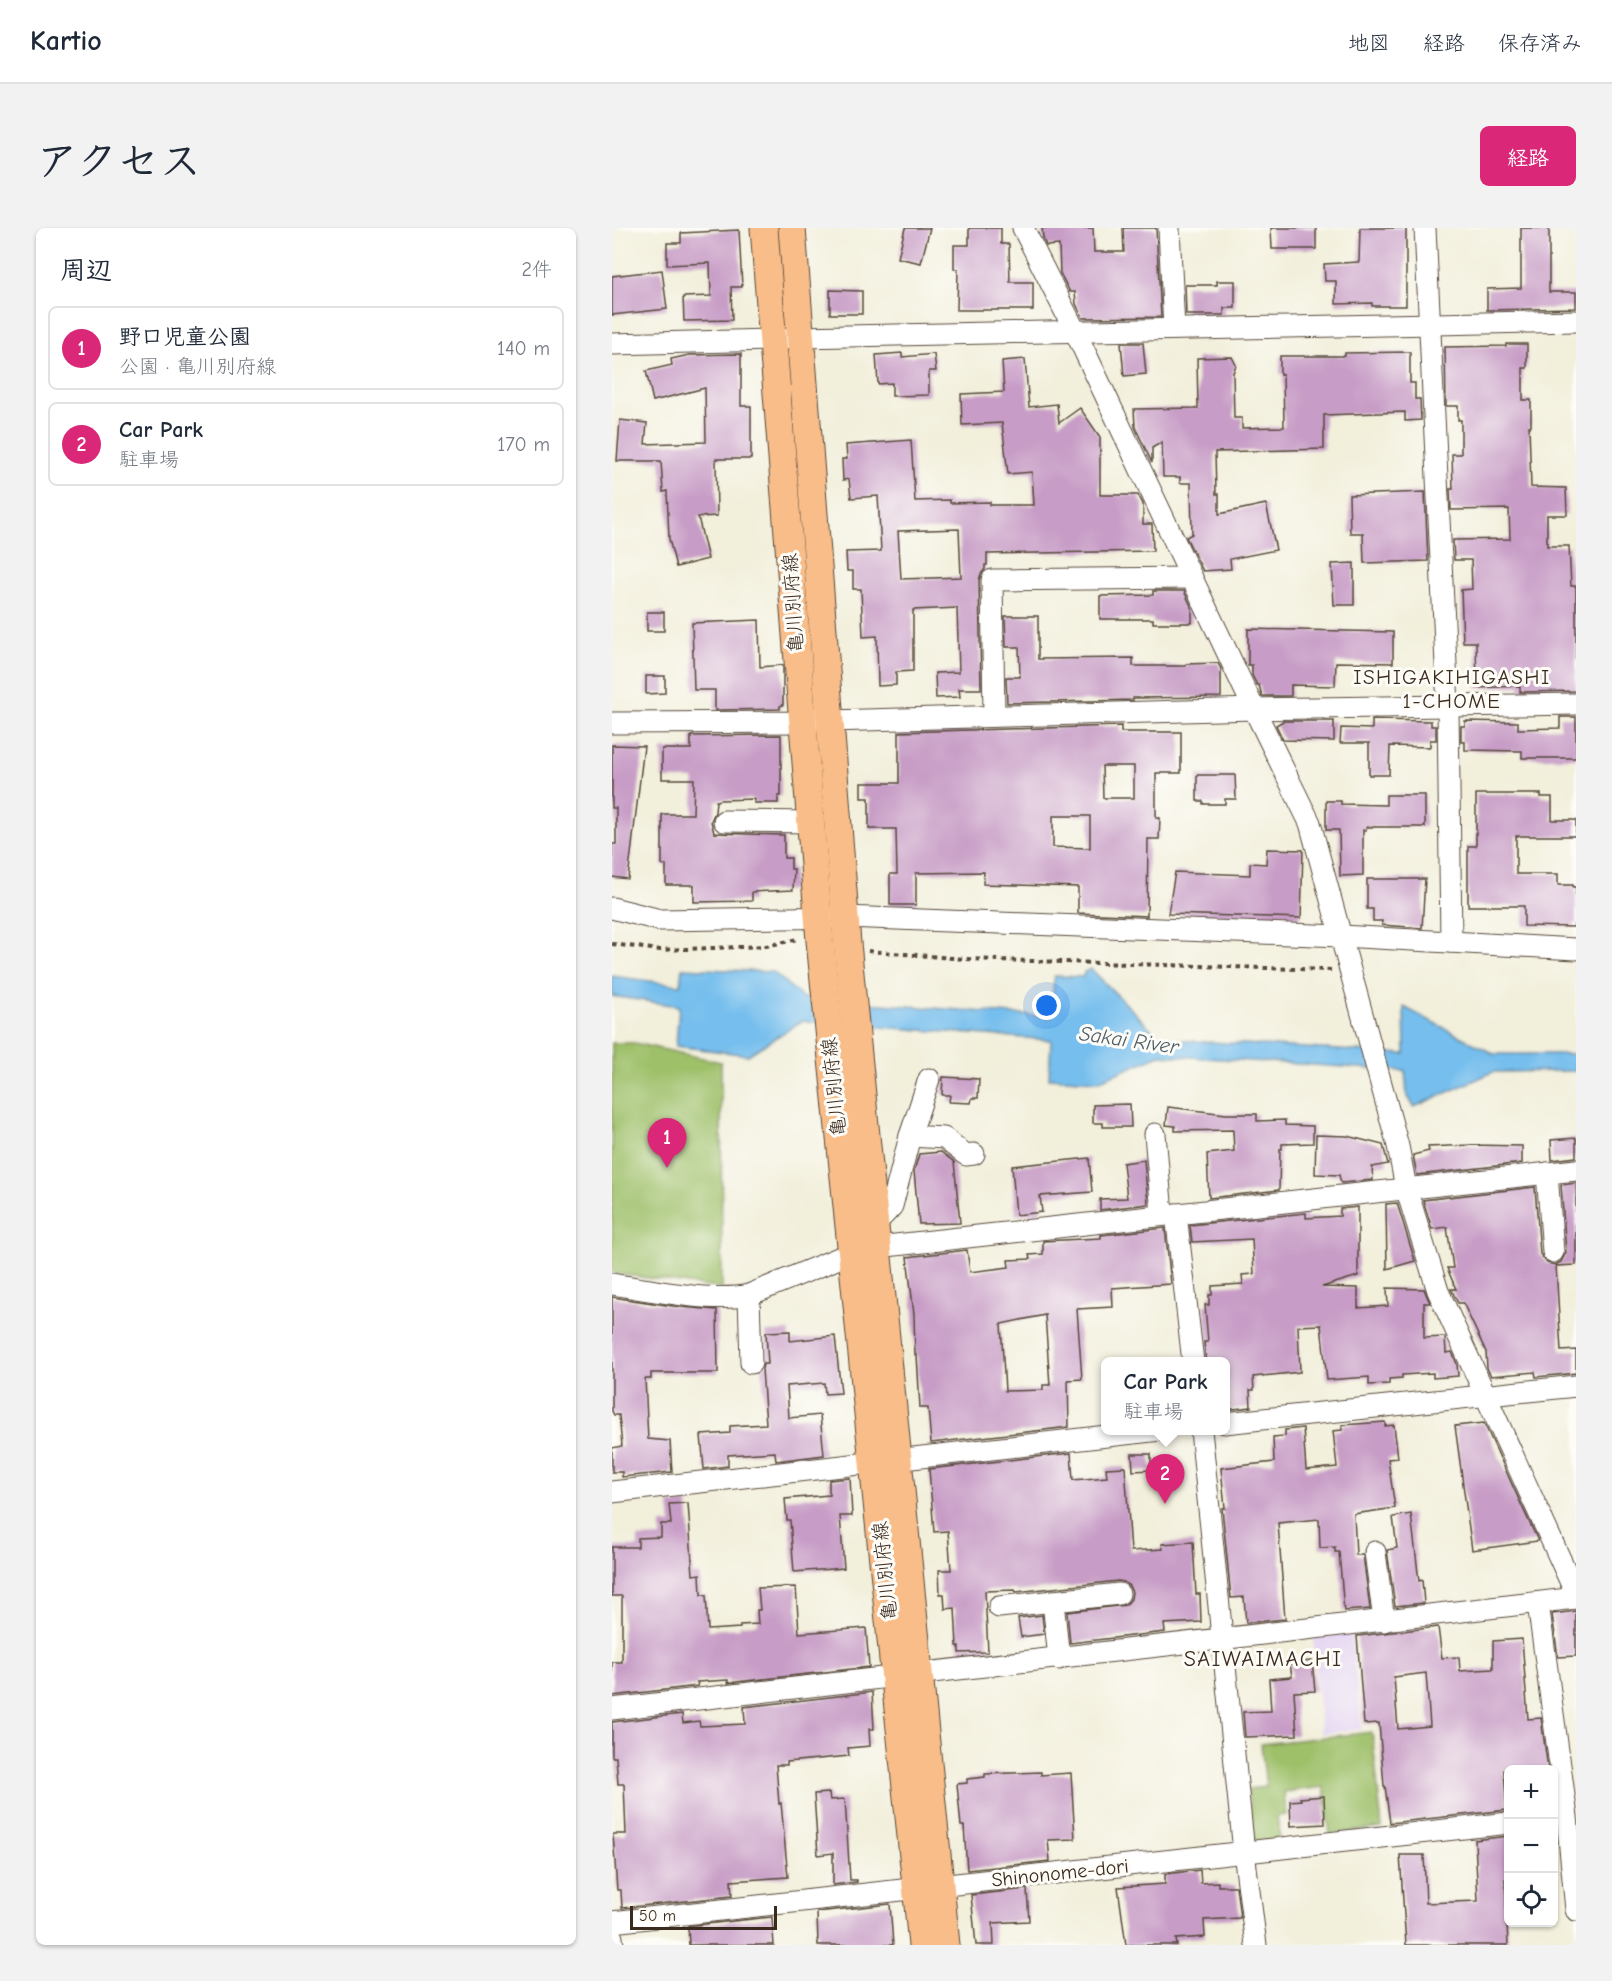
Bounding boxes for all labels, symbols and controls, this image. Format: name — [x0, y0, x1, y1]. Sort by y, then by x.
text: Kartio — [30, 25, 102, 57]
text: 地図 — [1348, 31, 1390, 55]
text: 経路 — [1423, 31, 1465, 55]
text: 保存済み — [1498, 31, 1582, 55]
button: 経路 — [1480, 126, 1576, 186]
text: アクセス — [36, 137, 201, 186]
text: 周辺 — [60, 256, 112, 286]
text: 2件 — [522, 258, 552, 281]
text: 野口児童公園 — [119, 324, 251, 350]
text: 1 — [78, 337, 85, 360]
text: 140 m — [497, 337, 550, 360]
text: 公園 · 亀川別府線 — [119, 355, 276, 378]
text: Car Park — [119, 417, 203, 443]
text: 2 — [77, 433, 86, 456]
text: 170 m — [497, 433, 550, 456]
text: 駐車場 — [119, 448, 179, 471]
street label: 亀川別府線 — [778, 552, 808, 654]
district label: ISHIGAKIHIGASHI 1-CHOME — [1353, 665, 1551, 713]
your location — [1032, 991, 1061, 1020]
water label: Sakai River — [1078, 1021, 1182, 1059]
street label: 亀川別府線 — [817, 1036, 851, 1138]
pin: 1 — [648, 1118, 686, 1168]
popup — [1101, 1357, 1230, 1435]
text: Car Park — [1123, 1369, 1208, 1395]
text: 駐車場 — [1123, 1400, 1183, 1423]
pin: 2 — [1146, 1454, 1184, 1504]
street label: 亀川別府線 — [868, 1520, 902, 1622]
district label: SAIWAIMACHI — [1184, 1646, 1342, 1672]
map controls — [1504, 1765, 1558, 1927]
button: + — [1504, 1765, 1558, 1819]
button: − — [1504, 1819, 1558, 1873]
street label: Shinonome-dori — [990, 1854, 1130, 1892]
button: locate — [1504, 1873, 1558, 1927]
scale bar — [630, 1903, 777, 1930]
text: 50 m — [639, 1907, 676, 1925]

